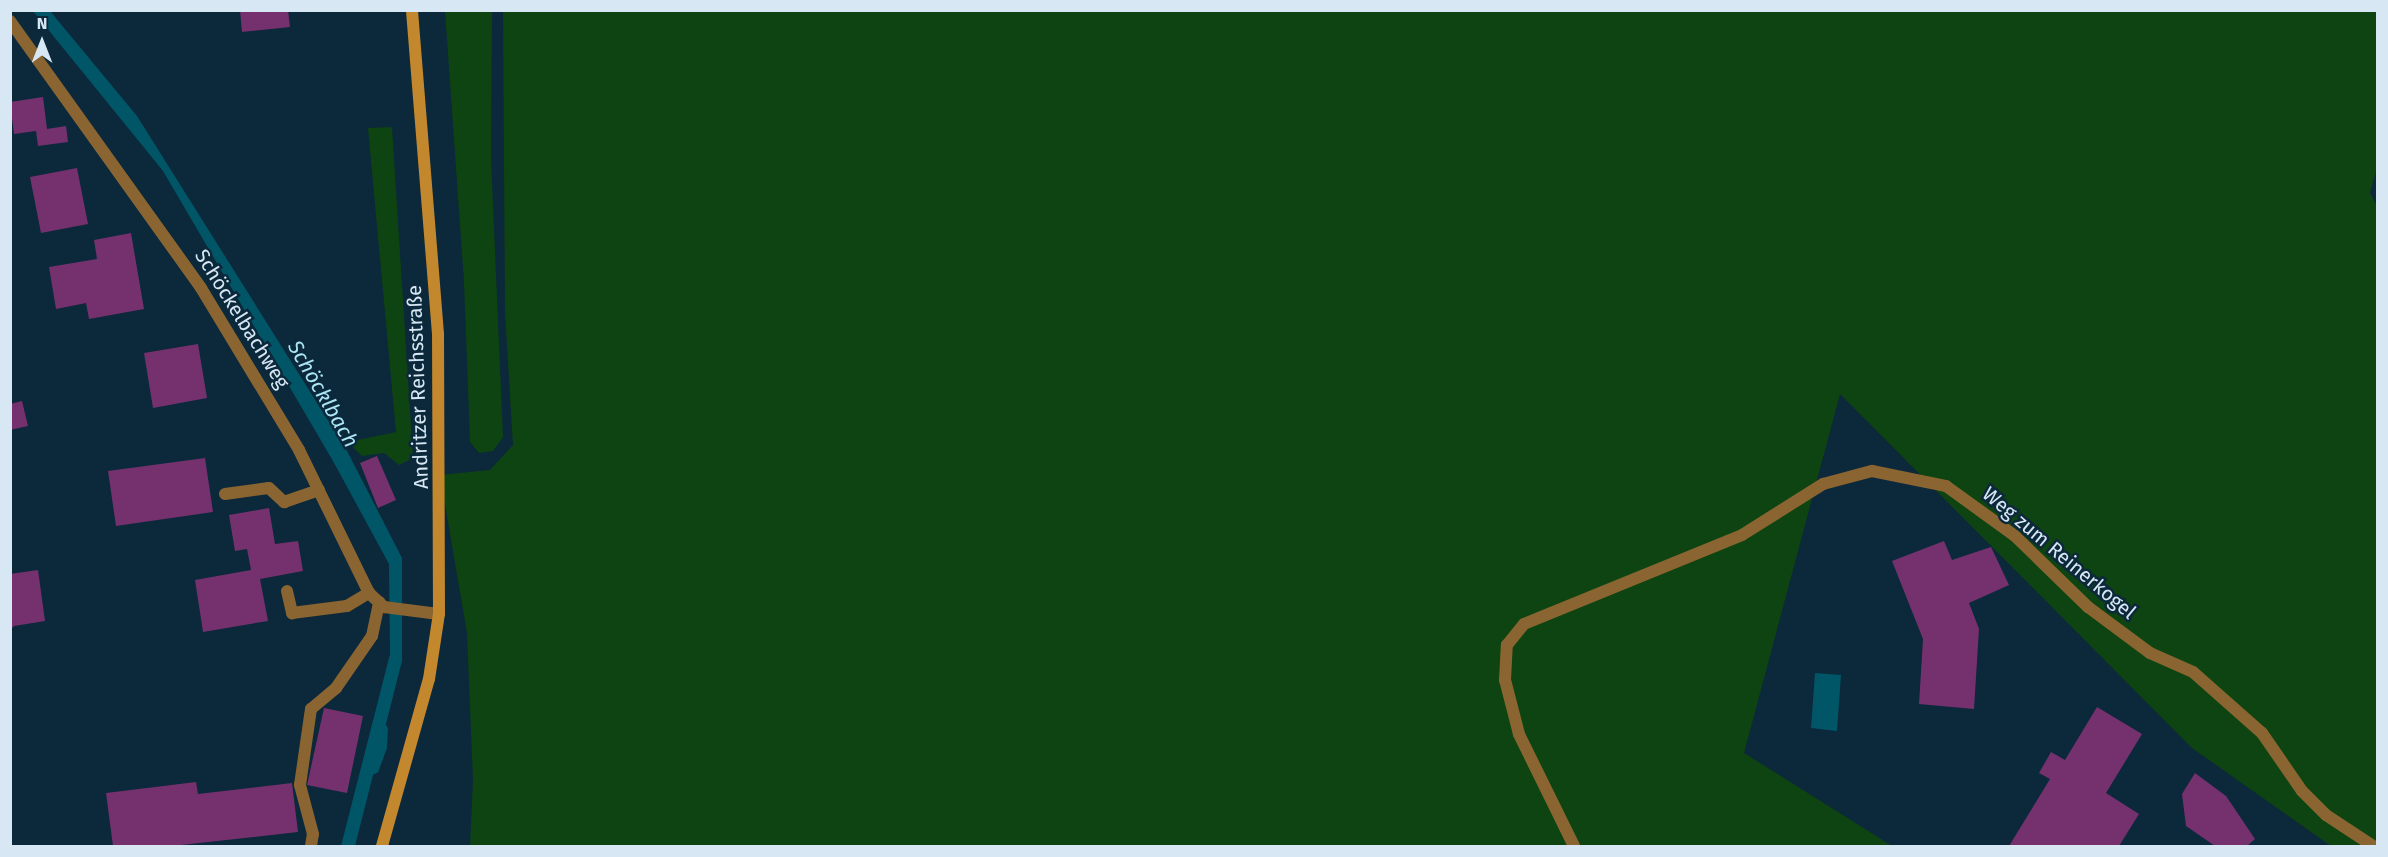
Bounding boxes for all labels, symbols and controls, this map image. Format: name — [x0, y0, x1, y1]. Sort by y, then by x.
north arrow — [12, 12, 72, 72]
text: N — [37, 14, 47, 33]
street label: Schöckelbachweg — [190, 245, 294, 393]
street label: Andritzer Reichsstraße — [402, 285, 434, 489]
water label: Schöcklbach — [282, 336, 364, 452]
street label: Weg zum Reinerkogel — [1977, 482, 2141, 624]

